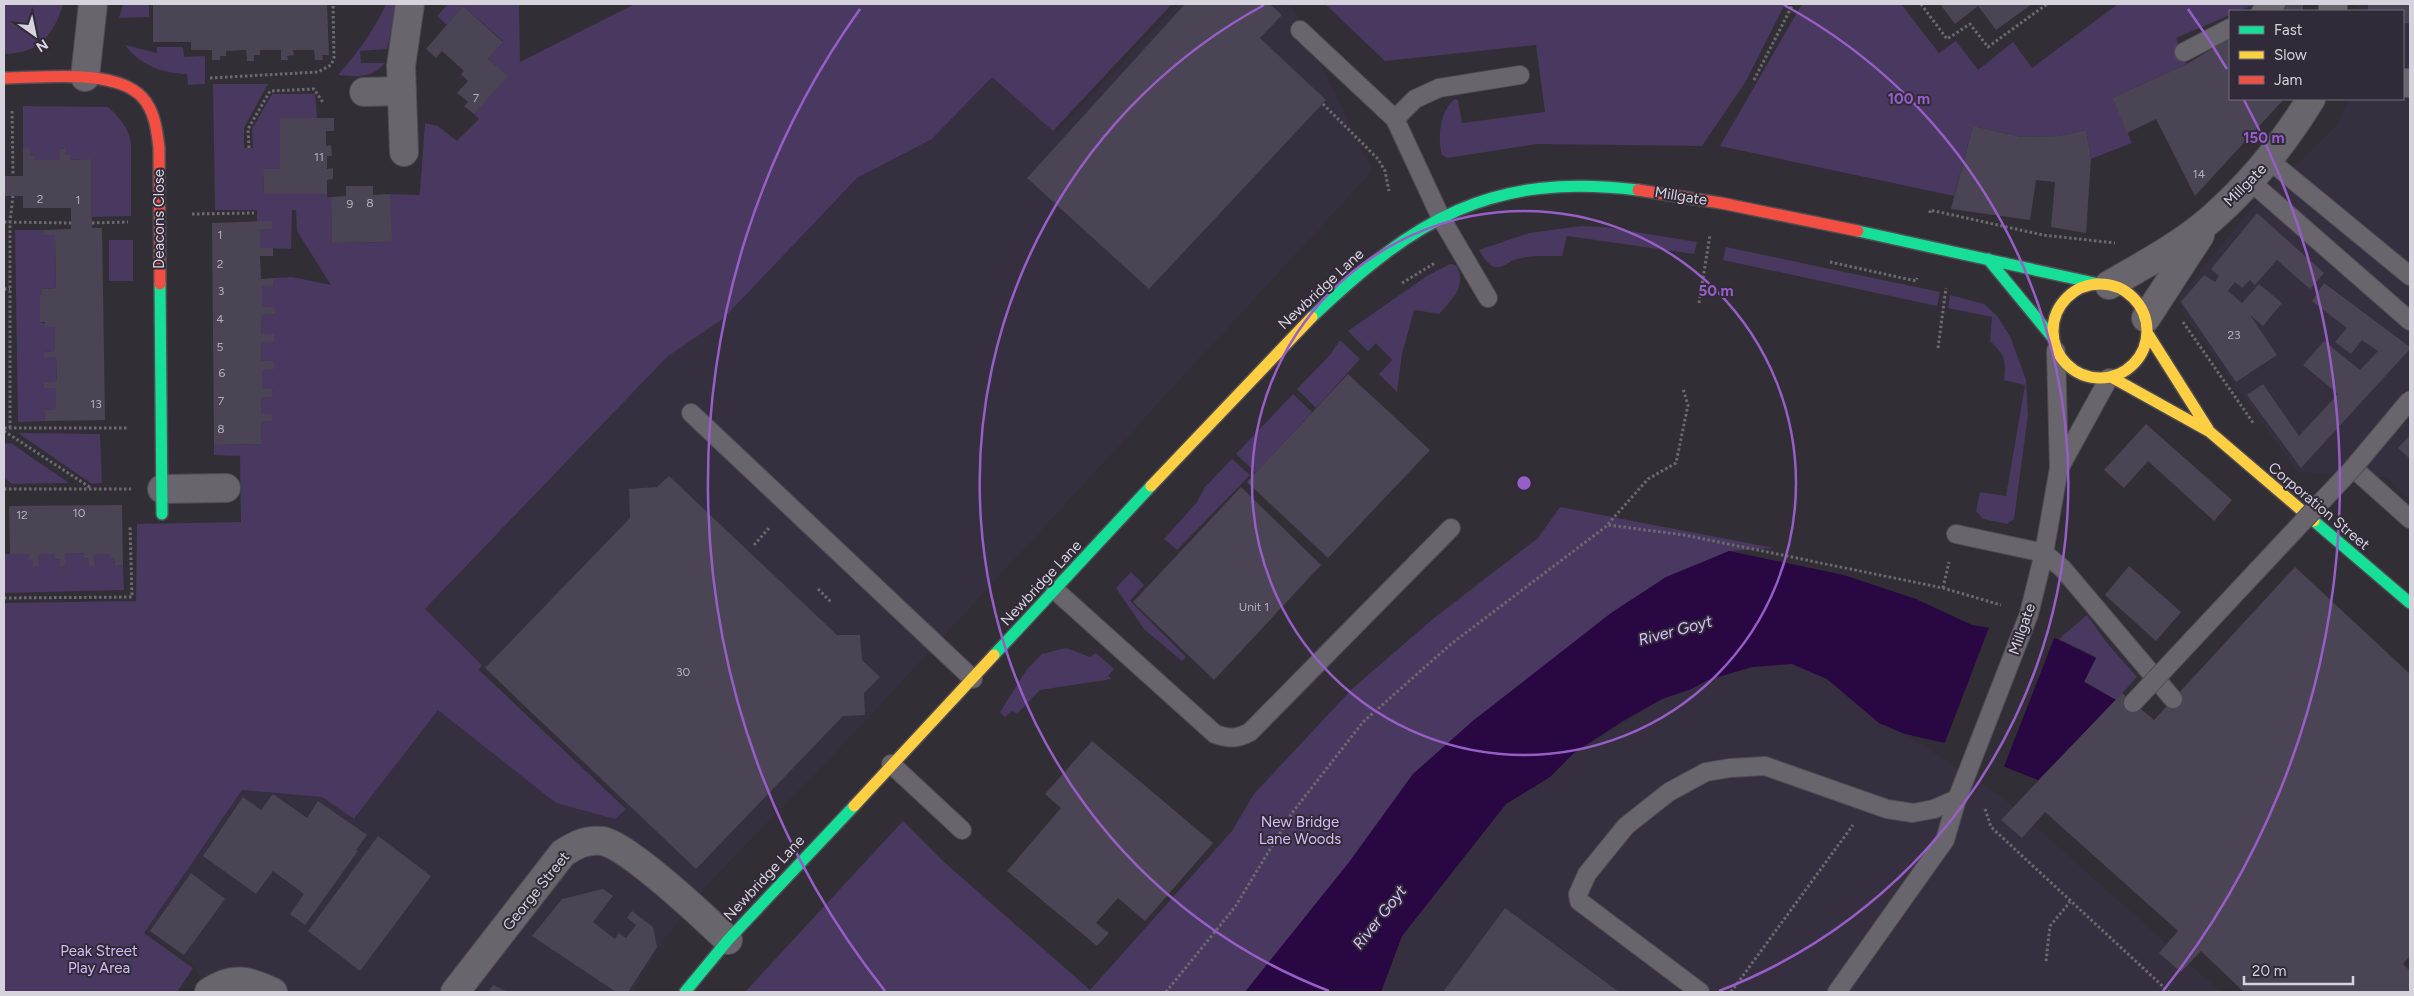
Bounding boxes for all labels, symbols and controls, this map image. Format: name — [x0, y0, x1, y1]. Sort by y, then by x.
north arrow — [10, 10, 60, 60]
legend — [2229, 10, 2404, 100]
text: Fast — [2274, 21, 2303, 39]
text: N — [33, 35, 51, 56]
text: Slow — [2274, 46, 2307, 64]
text: Jam — [2274, 71, 2302, 89]
text: 100 m — [1888, 90, 1930, 108]
house number: 7 — [473, 91, 480, 105]
text: 150 m — [2243, 129, 2285, 147]
house number: 11 — [314, 150, 324, 164]
street label: Millgate — [2220, 160, 2270, 210]
house number: 14 — [2193, 167, 2206, 181]
street label: Deacons Close — [150, 169, 168, 269]
street label: Millgate — [1653, 183, 1709, 209]
house number: 2 — [37, 192, 43, 206]
house number: 1 — [76, 193, 80, 207]
house number: 8 — [366, 196, 374, 210]
house number: 9 — [347, 197, 354, 211]
house number: 1 — [218, 228, 222, 242]
street label: Newbridge Lane — [1275, 245, 1367, 333]
house number: 2 — [217, 257, 223, 271]
text: 50 m — [1698, 282, 1734, 300]
house number: 3 — [218, 284, 224, 298]
house number: 4 — [216, 312, 224, 326]
house number: 23 — [2227, 328, 2241, 342]
house number: 5 — [217, 340, 224, 354]
house number: 6 — [219, 366, 226, 380]
house number: 7 — [218, 394, 225, 408]
house number: 13 — [90, 397, 102, 411]
house number: 8 — [217, 422, 225, 436]
street label: Corporation Street — [2265, 458, 2374, 554]
centre of rings — [1515, 474, 1533, 492]
house number: 10 — [73, 506, 86, 520]
house number: 12 — [16, 508, 28, 522]
street label: Newbridge Lane — [997, 537, 1085, 629]
house number: Unit 1 — [1239, 600, 1269, 614]
street label: Millgate — [2005, 601, 2039, 657]
water label: River Goyt — [1636, 611, 1715, 649]
house number: 30 — [676, 665, 690, 679]
park label: New Bridge Lane Woods — [1259, 813, 1341, 848]
street label: Newbridge Lane — [720, 832, 808, 924]
street label: George Street — [499, 848, 573, 934]
water label: River Goyt — [1349, 881, 1411, 953]
park label: Peak Street Play Area — [60, 942, 138, 977]
scale bar — [2244, 954, 2353, 986]
text: 20 m — [2252, 962, 2286, 980]

